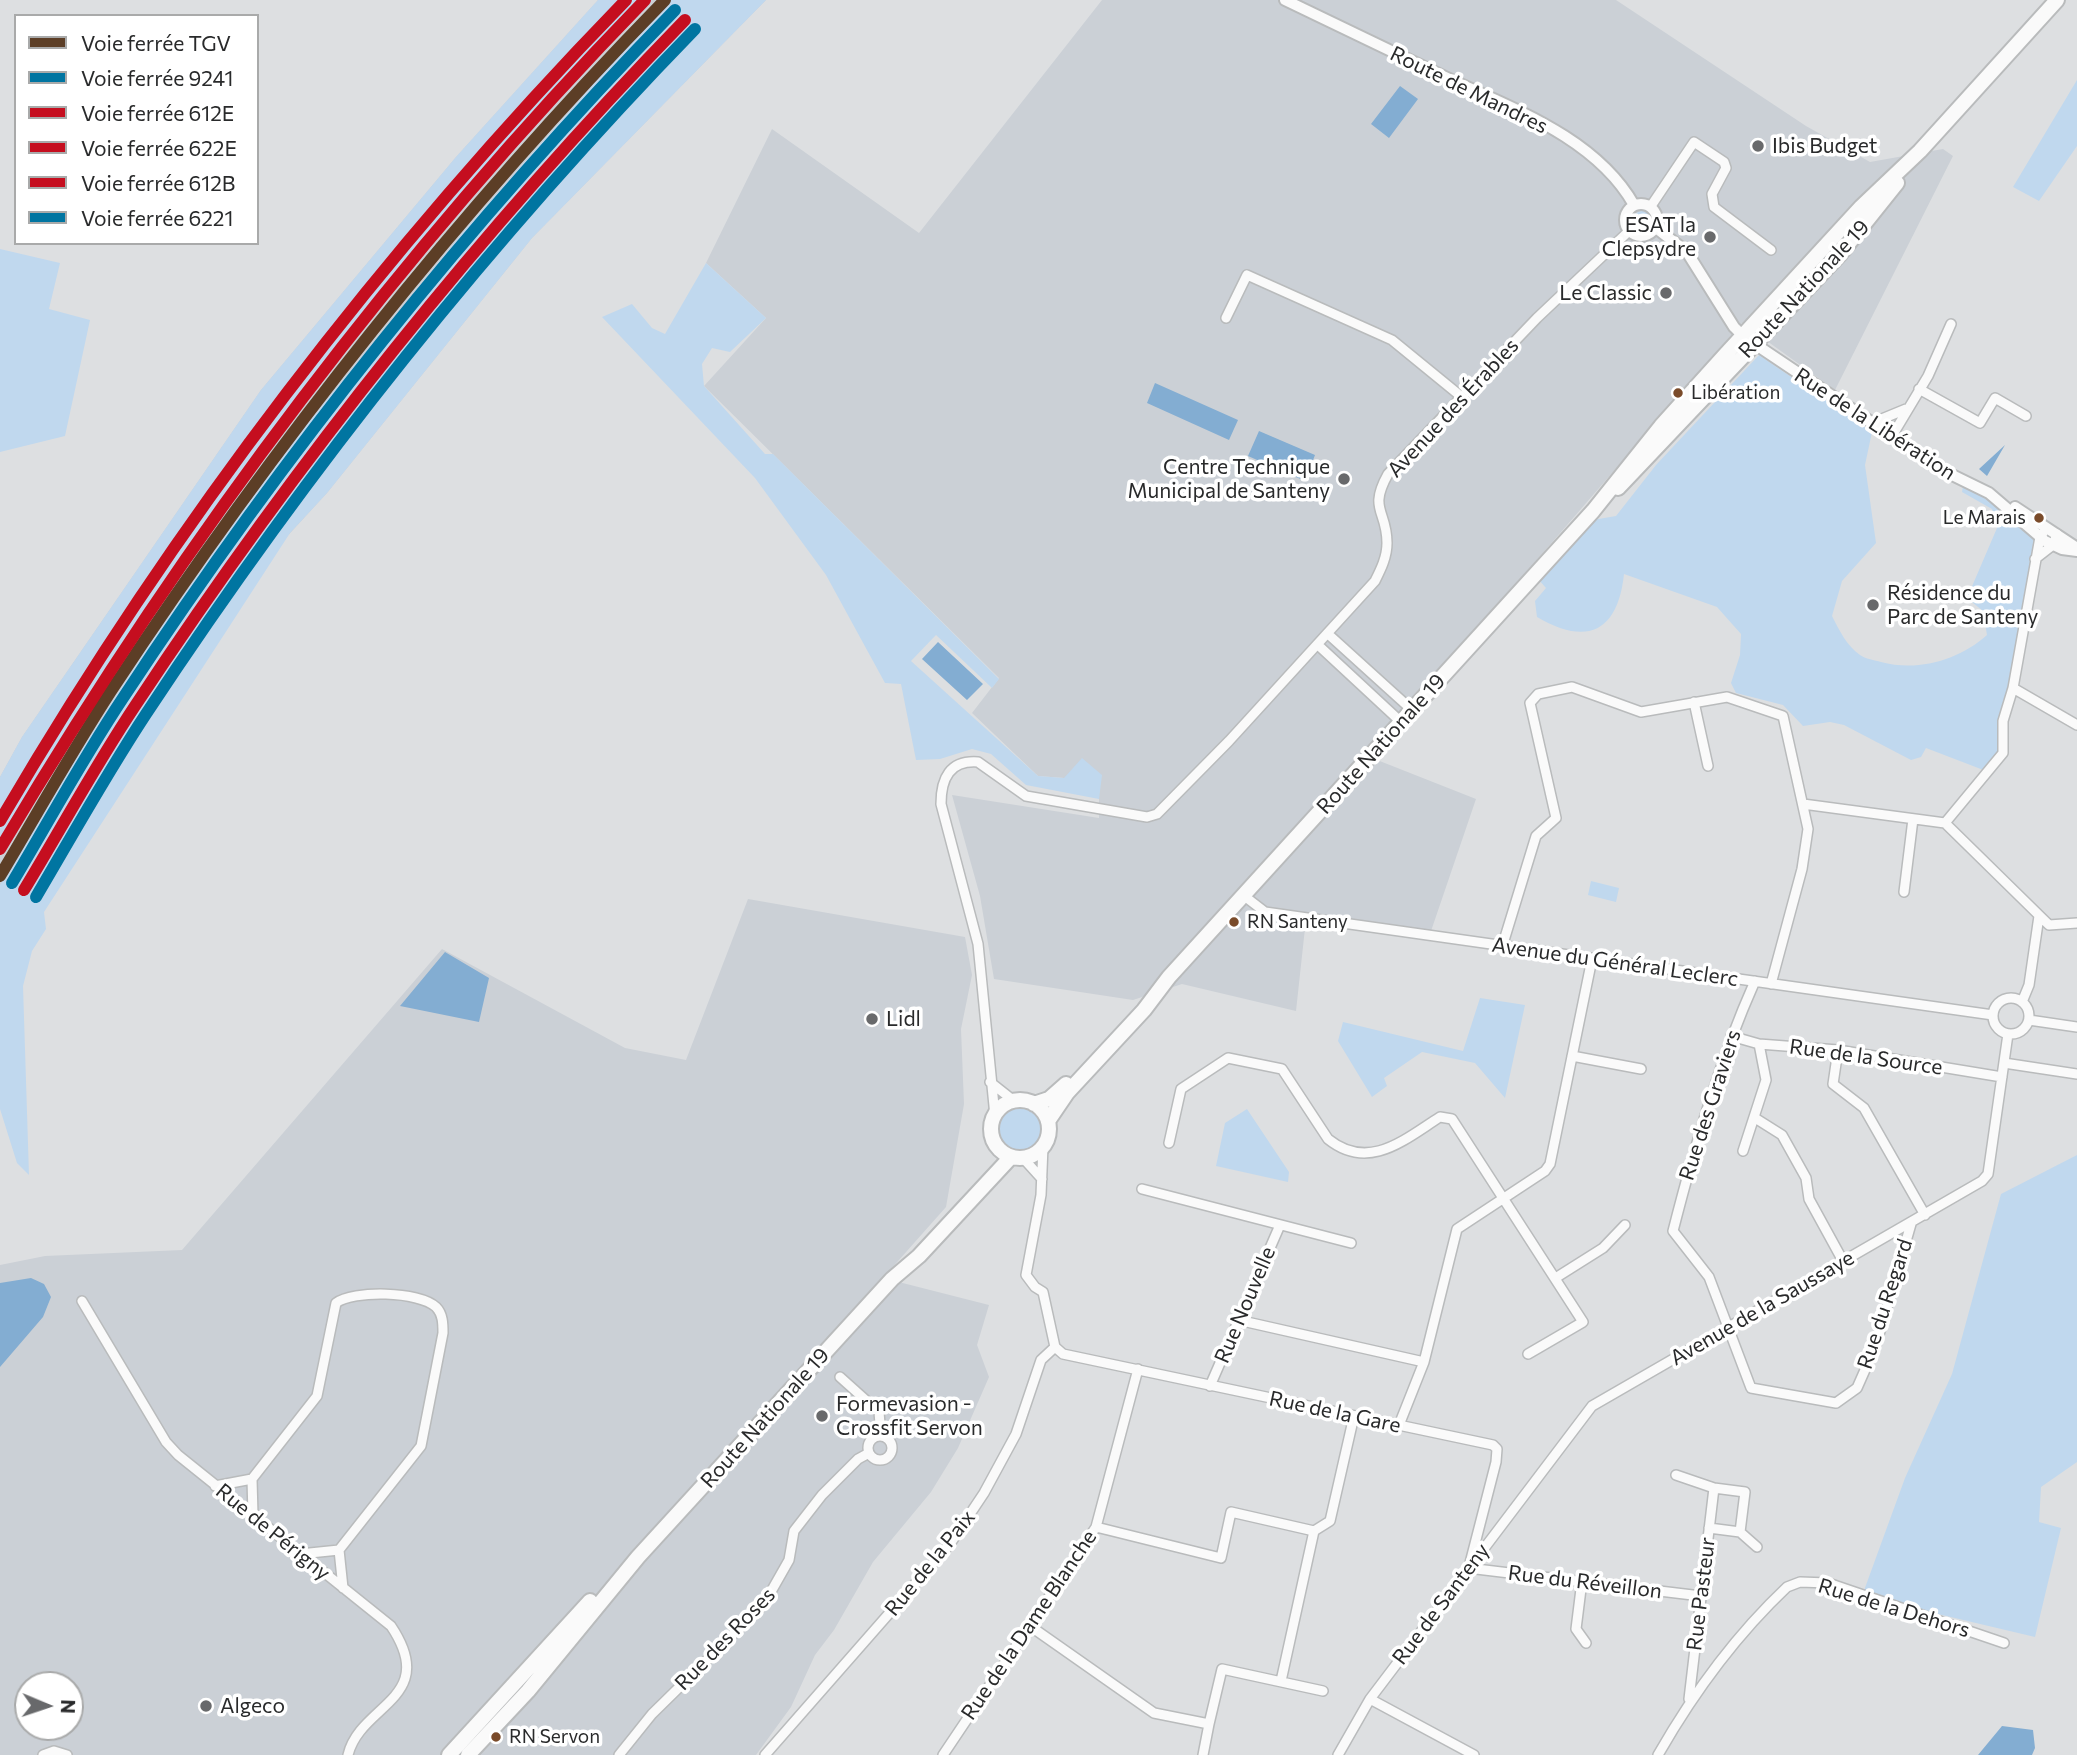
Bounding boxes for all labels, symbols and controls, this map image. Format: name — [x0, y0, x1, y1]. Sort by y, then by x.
legend — [14, 14, 259, 245]
text: Voie ferrée TGV — [81, 30, 231, 55]
street label: Route de Mandres — [1386, 41, 1552, 139]
text: Voie ferrée 9241 — [81, 65, 233, 90]
text: Voie ferrée 612E — [81, 100, 234, 125]
place label: Ibis Budget — [1772, 133, 1877, 159]
text: Voie ferrée 622E — [81, 135, 237, 160]
marker: Ibis Budget — [1750, 138, 1766, 154]
text: Voie ferrée 612B — [81, 170, 235, 195]
text: Voie ferrée 6221 — [81, 205, 233, 230]
place label: ESAT la Clepsydre — [1602, 212, 1696, 262]
street label: Route Nationale 19 — [1733, 215, 1875, 363]
marker: ESAT la Clepsydre — [1702, 229, 1718, 245]
place label: Le Classic — [1559, 280, 1652, 306]
marker: Le Classic — [1658, 285, 1674, 301]
street label: Avenue des Érables — [1382, 333, 1524, 483]
street label: Rue de la Libération — [1790, 363, 1960, 485]
place label: Libération — [1691, 382, 1780, 404]
marker: Libération — [1671, 386, 1685, 400]
place label: Centre Technique Municipal de Santeny — [1127, 454, 1330, 504]
marker: Centre Technique Municipal de Santeny — [1336, 471, 1352, 487]
place label: Le Marais — [1943, 507, 2026, 529]
marker: Le Marais — [2032, 511, 2046, 525]
place label: Résidence du Parc de Santeny — [1887, 580, 2038, 630]
marker: Résidence du Parc de Santeny — [1865, 597, 1881, 613]
street label: Route Nationale 19 — [1311, 669, 1451, 819]
place label: RN Santeny — [1247, 911, 1348, 933]
marker: RN Santeny — [1227, 915, 1241, 929]
street label: Avenue du Général Leclerc — [1490, 932, 1740, 992]
place label: Lidl — [886, 1006, 921, 1032]
marker: Lidl — [864, 1011, 880, 1027]
street label: Rue des Graviers — [1674, 1027, 1746, 1183]
street label: Rue de la Source — [1788, 1034, 1944, 1080]
street label: Rue du Regard — [1852, 1236, 1918, 1372]
street label: Rue Nouvelle — [1209, 1243, 1281, 1367]
street label: Avenue de la Saussaye — [1666, 1245, 1858, 1371]
street label: Route Nationale 19 — [695, 1343, 835, 1493]
street label: Rue de la Gare — [1267, 1386, 1403, 1438]
place label: Formevasion - Crossfit Servon — [836, 1391, 983, 1441]
marker: Formevasion - Crossfit Servon — [814, 1408, 830, 1424]
street label: Rue de Périgny — [211, 1478, 335, 1586]
street label: Rue de la Paix — [880, 1505, 980, 1621]
street label: Rue de la Dame Blanche — [956, 1525, 1102, 1725]
street label: Rue Pasteur — [1682, 1536, 1720, 1652]
street label: Rue de Santeny — [1387, 1538, 1495, 1670]
street label: Rue du Réveillon — [1507, 1560, 1663, 1604]
street label: Rue de la Dehors — [1815, 1573, 1973, 1643]
street label: Rue des Roses — [670, 1582, 780, 1696]
north arrow — [14, 1671, 84, 1741]
place label: Algeco — [220, 1693, 285, 1719]
marker: Algeco — [198, 1698, 214, 1714]
text: N — [57, 1699, 80, 1714]
place label: RN Servon — [509, 1726, 600, 1748]
marker: RN Servon — [489, 1730, 503, 1744]

